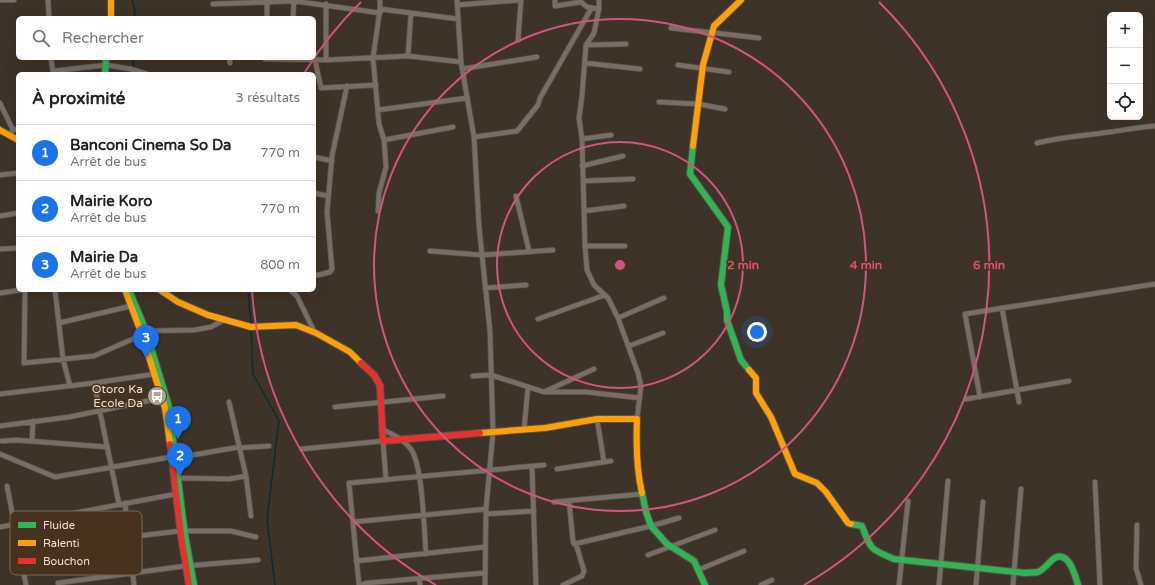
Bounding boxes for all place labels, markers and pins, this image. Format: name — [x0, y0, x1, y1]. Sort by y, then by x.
centre of rings — [613, 258, 627, 272]
pin: 3 — [133, 325, 159, 358]
place label: Otoro Ka Ecole Da — [92, 382, 143, 410]
bus stop icon: Otoro Ka Ecole Da — [146, 385, 168, 407]
pin: 1 — [165, 406, 191, 439]
pin: 2 — [167, 443, 193, 476]

